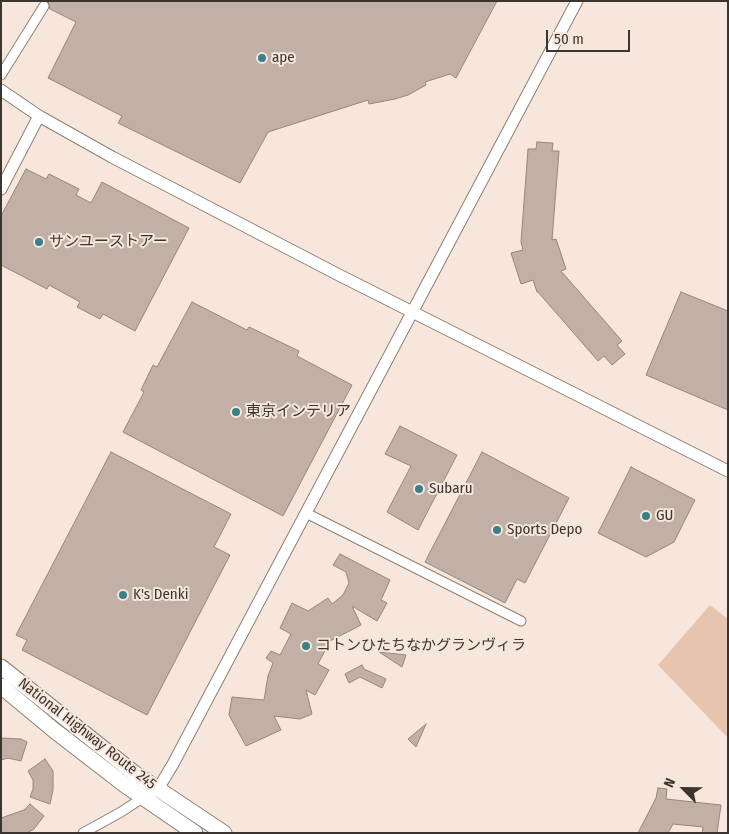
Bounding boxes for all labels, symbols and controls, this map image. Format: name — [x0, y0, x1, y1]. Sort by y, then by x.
scale bar — [549, 20, 633, 52]
text: 50 m — [554, 30, 584, 48]
place label: ape — [272, 49, 295, 67]
marker: ape — [256, 52, 268, 64]
place label: サンユーストアー — [49, 233, 168, 251]
marker: サンユーストアー — [33, 236, 45, 248]
place label: 東京インテリア — [246, 403, 351, 421]
marker: 東京インテリア — [230, 406, 242, 418]
place label: Subaru — [429, 480, 473, 498]
marker: Subaru — [413, 483, 425, 495]
place label: GU — [656, 507, 673, 525]
marker: GU — [640, 510, 652, 522]
place label: Sports Depo — [507, 521, 582, 539]
marker: Sports Depo — [491, 524, 503, 536]
place label: K's Denki — [133, 586, 189, 604]
marker: K's Denki — [117, 589, 129, 601]
place label: コトンひたちなかグランヴィラ — [316, 637, 526, 655]
marker: コトンひたちなかグランヴィラ — [300, 640, 312, 652]
street label: National Highway Route 245 — [14, 675, 160, 793]
north arrow — [659, 764, 709, 814]
text: N — [660, 776, 679, 790]

